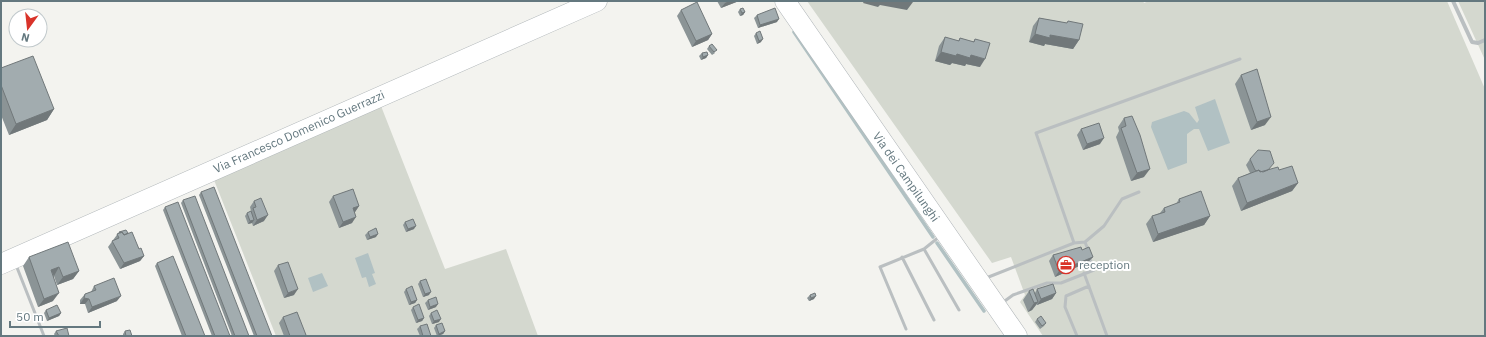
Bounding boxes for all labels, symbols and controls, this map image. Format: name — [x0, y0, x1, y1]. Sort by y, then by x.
north arrow — [8, 8, 48, 48]
text: N — [20, 30, 31, 45]
street label: Via Francesco Domenico Guerrazzi — [211, 87, 387, 176]
street label: Via dei Campilunghi — [870, 129, 943, 225]
office icon: reception — [1056, 255, 1076, 275]
place label: reception — [1079, 257, 1130, 272]
scale bar — [10, 303, 100, 329]
text: 50 m — [16, 309, 44, 324]

